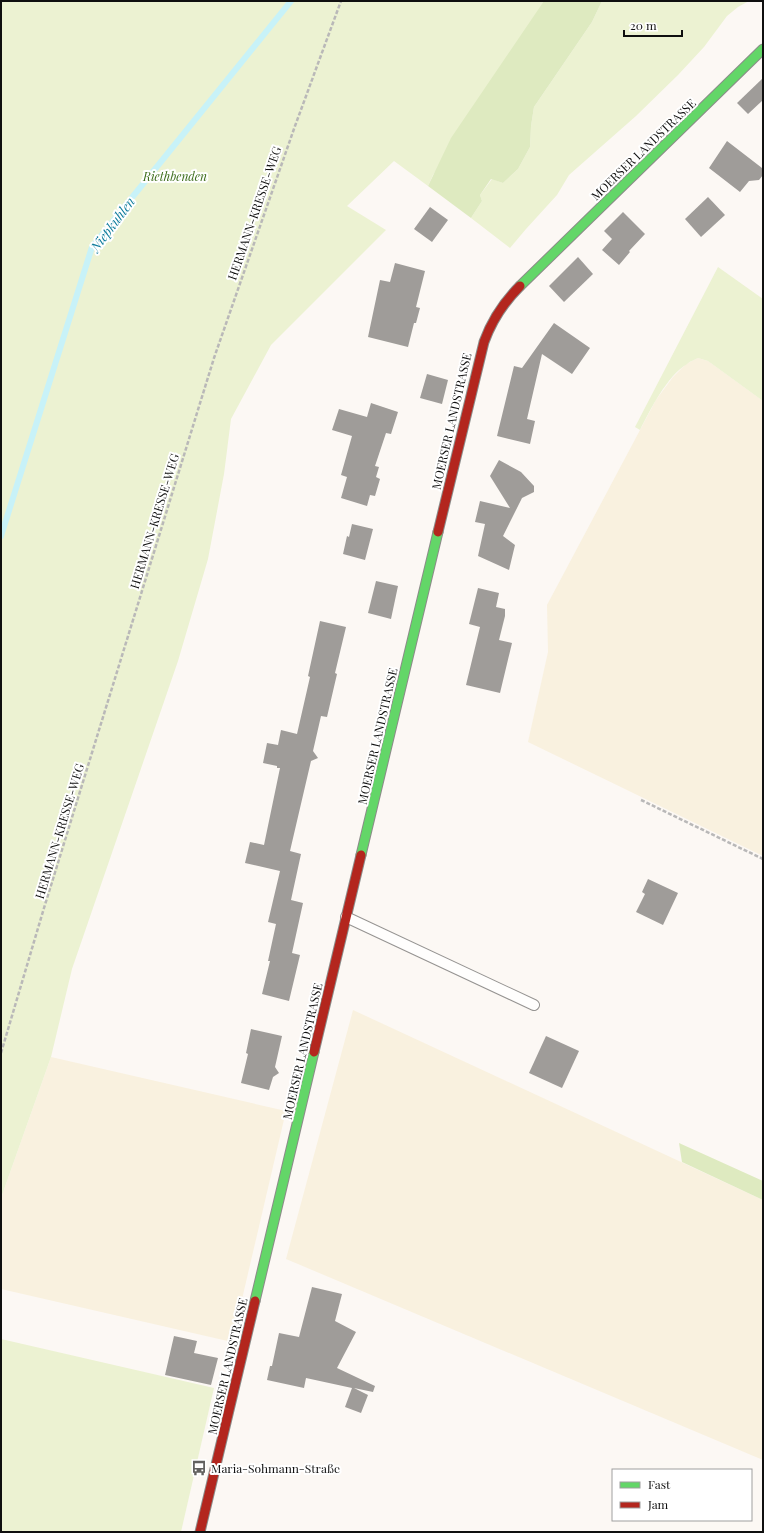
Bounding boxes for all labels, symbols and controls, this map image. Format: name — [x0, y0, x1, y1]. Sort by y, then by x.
scale bar — [624, 12, 682, 38]
text: 20 m — [630, 17, 657, 33]
street label: MOERSER LANDSTRASSE — [587, 95, 699, 203]
street label: HERMANN-KRESSE-WEG — [224, 143, 285, 282]
park label: Riethbenden — [142, 168, 207, 184]
water label: Niepkuhlen — [85, 193, 138, 255]
street label: MOERSER LANDSTRASSE — [427, 351, 475, 491]
street label: HERMANN-KRESSE-WEG — [126, 451, 182, 591]
street label: MOERSER LANDSTRASSE — [353, 666, 401, 806]
street label: HERMANN-KRESSE-WEG — [31, 761, 87, 901]
street label: MOERSER LANDSTRASSE — [278, 981, 326, 1121]
street label: MOERSER LANDSTRASSE — [203, 1296, 251, 1436]
bus stop icon: Maria-Sohmann-Straße — [190, 1459, 208, 1477]
place label: Maria-Sohmann-Straße — [211, 1460, 340, 1476]
legend — [612, 1469, 752, 1521]
text: Fast — [648, 1476, 671, 1492]
text: Jam — [647, 1496, 669, 1512]

